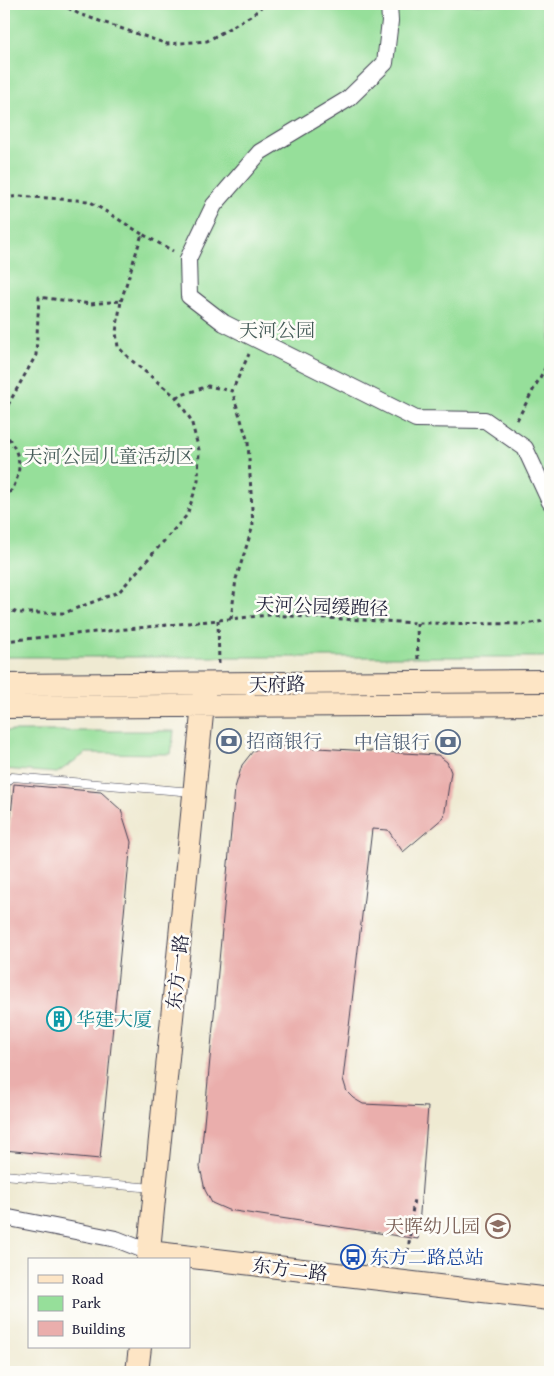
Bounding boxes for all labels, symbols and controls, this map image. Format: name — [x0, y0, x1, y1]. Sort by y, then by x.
park label: 天河公园 — [239, 316, 315, 344]
park label: 天河公园儿童活动区 — [23, 442, 195, 470]
street label: 天河公园缓跑径 — [255, 590, 389, 622]
street label: 天府路 — [248, 670, 306, 698]
place label: 招商银行 — [246, 727, 322, 755]
bank icon: 招商银行 — [216, 728, 242, 754]
place label: 中信银行 — [354, 728, 430, 756]
bank icon: 中信银行 — [435, 729, 461, 755]
street label: 东方一路 — [159, 933, 195, 1011]
place label: 华建大厦 — [76, 1005, 152, 1033]
building icon: 华建大厦 — [46, 1006, 72, 1032]
place label: 天晖幼儿园 — [385, 1212, 480, 1240]
school or university icon: 天晖幼儿园 — [485, 1213, 511, 1239]
place label: 东方二路总站 — [370, 1243, 484, 1271]
bus stop icon: 东方二路总站 — [340, 1244, 366, 1270]
street label: 东方二路 — [251, 1250, 329, 1288]
legend — [28, 1258, 190, 1348]
text: Road — [72, 1268, 103, 1289]
text: Park — [72, 1292, 101, 1313]
text: Building — [72, 1318, 126, 1339]

